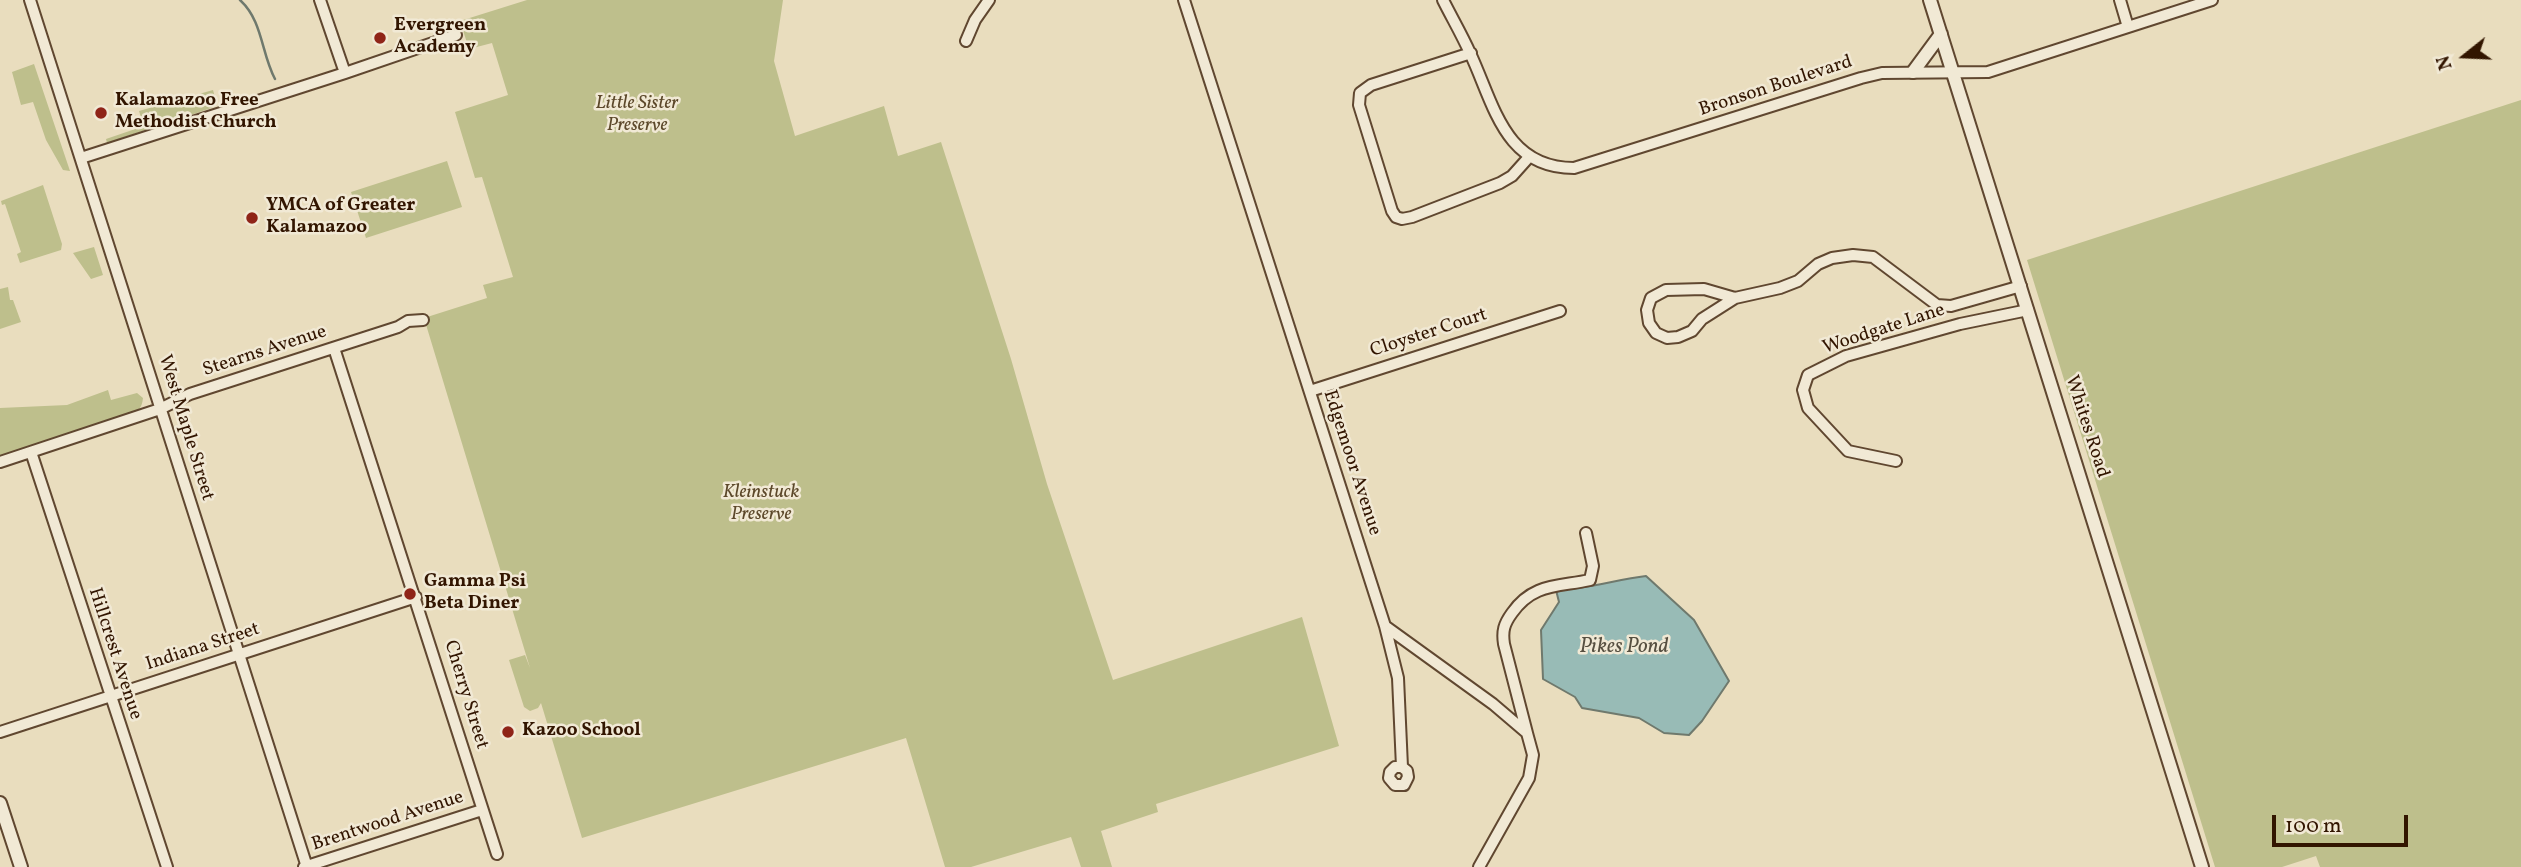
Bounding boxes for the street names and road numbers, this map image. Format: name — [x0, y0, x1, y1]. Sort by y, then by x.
street label: Bronson Boulevard — [1696, 51, 1856, 123]
street label: Woodgate Lane — [1820, 300, 1948, 360]
street label: Cloyster Court — [1368, 304, 1490, 364]
street label: Stearns Avenue — [200, 321, 330, 383]
street label: West Maple Street — [152, 352, 218, 504]
street label: Whites Road — [2059, 373, 2113, 481]
street label: Edgemoor Avenue — [1317, 387, 1385, 539]
street label: Hillcrest Avenue — [82, 585, 146, 723]
street label: Indiana Street — [143, 619, 263, 677]
street label: Cherry Street — [438, 638, 492, 752]
street label: Brentwood Avenue — [309, 787, 467, 857]

